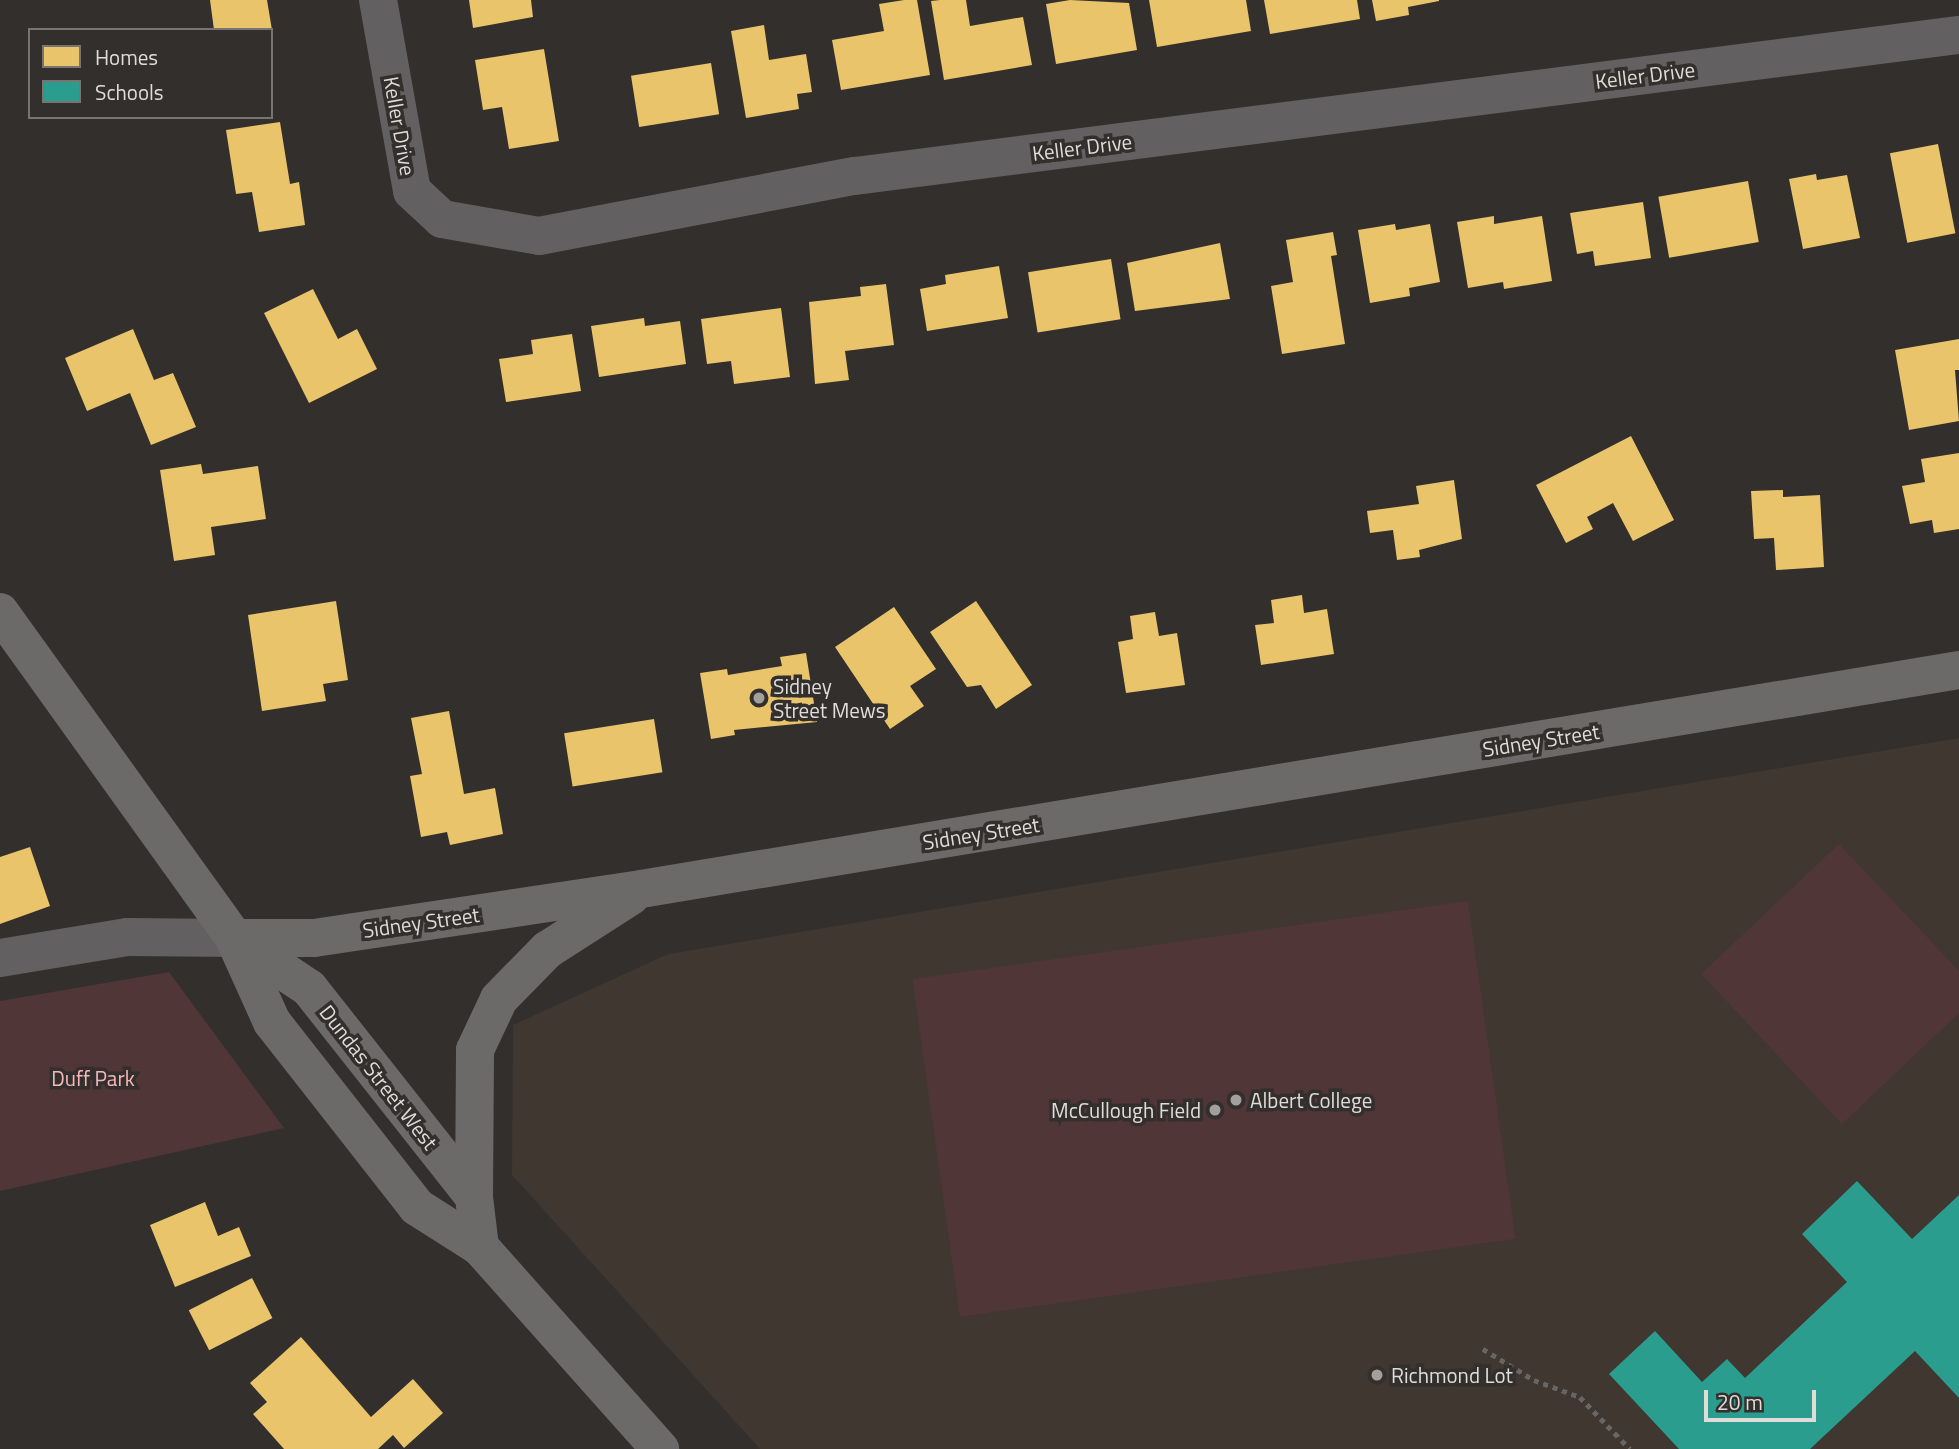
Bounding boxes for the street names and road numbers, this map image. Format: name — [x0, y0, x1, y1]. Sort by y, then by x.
street label: Keller Drive — [1594, 56, 1696, 94]
street label: Keller Drive — [379, 74, 421, 178]
street label: Keller Drive — [1031, 128, 1133, 166]
street label: Sidney Street — [1481, 718, 1601, 762]
street label: Sidney Street — [921, 811, 1041, 855]
street label: Sidney Street — [361, 901, 481, 943]
street label: Dundas Street West — [315, 1000, 443, 1154]

